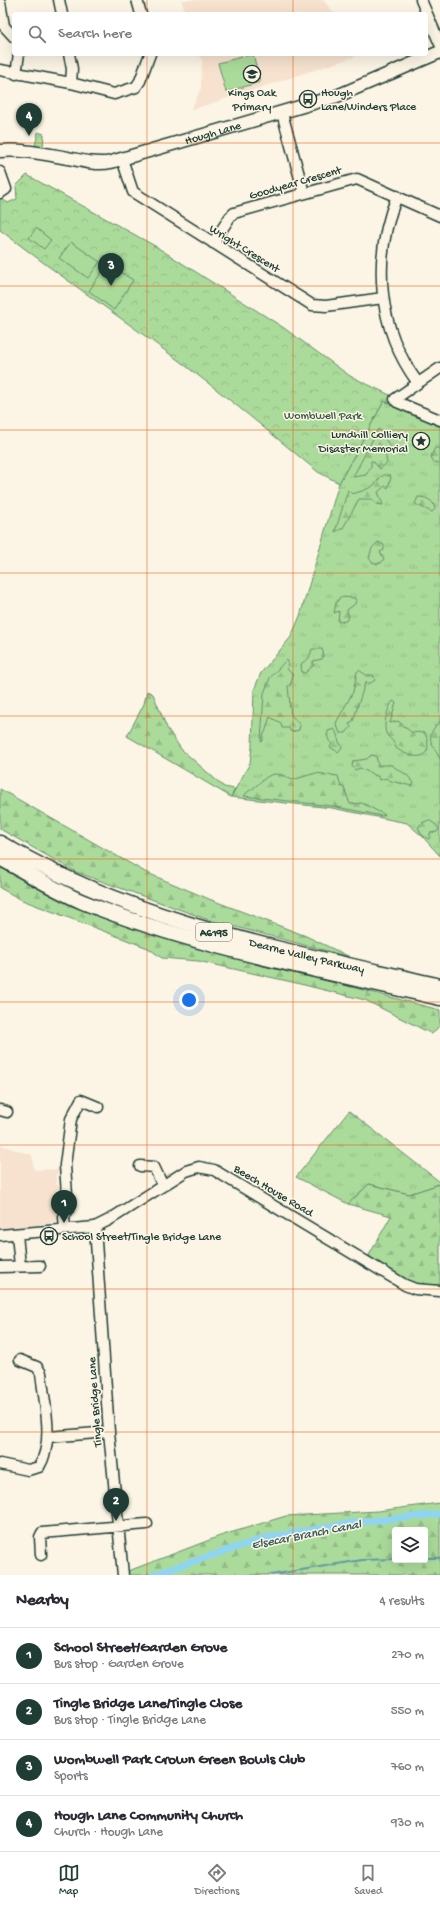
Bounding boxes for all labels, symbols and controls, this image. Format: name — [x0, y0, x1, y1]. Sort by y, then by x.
search box — [12, 12, 428, 56]
icon: search — [26, 23, 48, 45]
text: Search here — [58, 25, 132, 43]
school or university icon: Kings Oak Primary — [242, 64, 262, 84]
place label: Kings Oak Primary — [228, 87, 278, 115]
place label: Hough Lane/Winders Place — [321, 87, 417, 115]
bus stop icon: Hough Lane/Winders Place — [298, 89, 318, 109]
pin: 4 — [16, 103, 42, 136]
street label: Hough Lane — [184, 119, 244, 149]
street label: Goodyear Crescent — [248, 164, 344, 204]
street label: Wright Crescent — [206, 222, 283, 277]
pin: 3 — [98, 253, 124, 286]
park label: Wombwell Park — [284, 410, 364, 424]
place label: Lundhill Colliery Disaster Memorial — [317, 429, 408, 457]
place icon: Lundhill Colliery Disaster Memorial — [411, 431, 431, 451]
road number: A6195 — [196, 923, 232, 941]
street label: Dearne Valley Parkway — [246, 936, 366, 978]
your location — [179, 990, 199, 1010]
street label: Beech House Road — [230, 1162, 316, 1221]
pin: 1 — [51, 1190, 77, 1223]
bus stop icon: School Street/Tingle Bridge Lane — [39, 1226, 59, 1246]
place label: School Street/Tingle Bridge Lane — [62, 1231, 222, 1245]
street label: Tingle Bridge Lane — [86, 1356, 106, 1448]
pin: 2 — [103, 1488, 129, 1521]
water label: Elsecar Branch Canal — [250, 1517, 364, 1553]
map controls — [392, 1527, 428, 1563]
button: layers — [392, 1527, 428, 1563]
text: Nearby — [16, 1591, 69, 1611]
text: 4 results — [380, 1594, 424, 1609]
text: School Street/Garden Grove — [54, 1639, 227, 1657]
text: 1 — [26, 1648, 32, 1663]
text: 270 m — [391, 1648, 424, 1663]
text: Bus stop · Garden Grove — [54, 1657, 184, 1672]
text: Tingle Bridge Lane/Tingle Close — [54, 1695, 242, 1713]
text: 2 — [26, 1704, 32, 1719]
text: 550 m — [391, 1704, 424, 1719]
text: Bus stop · Tingle Bridge Lane — [54, 1713, 206, 1728]
text: Wombwell Park Crown Green Bowls Club — [54, 1751, 305, 1769]
text: 3 — [26, 1760, 32, 1775]
text: 760 m — [391, 1760, 424, 1775]
text: Sports — [54, 1769, 88, 1784]
text: Hough Lane Community Church — [54, 1807, 243, 1825]
text: 4 — [26, 1816, 32, 1831]
text: 930 m — [391, 1816, 424, 1831]
text: Church · Hough Lane — [54, 1825, 163, 1840]
tab: Map — [58, 1862, 80, 1898]
tab: Directions — [195, 1862, 239, 1898]
tab: Saved — [354, 1862, 382, 1898]

